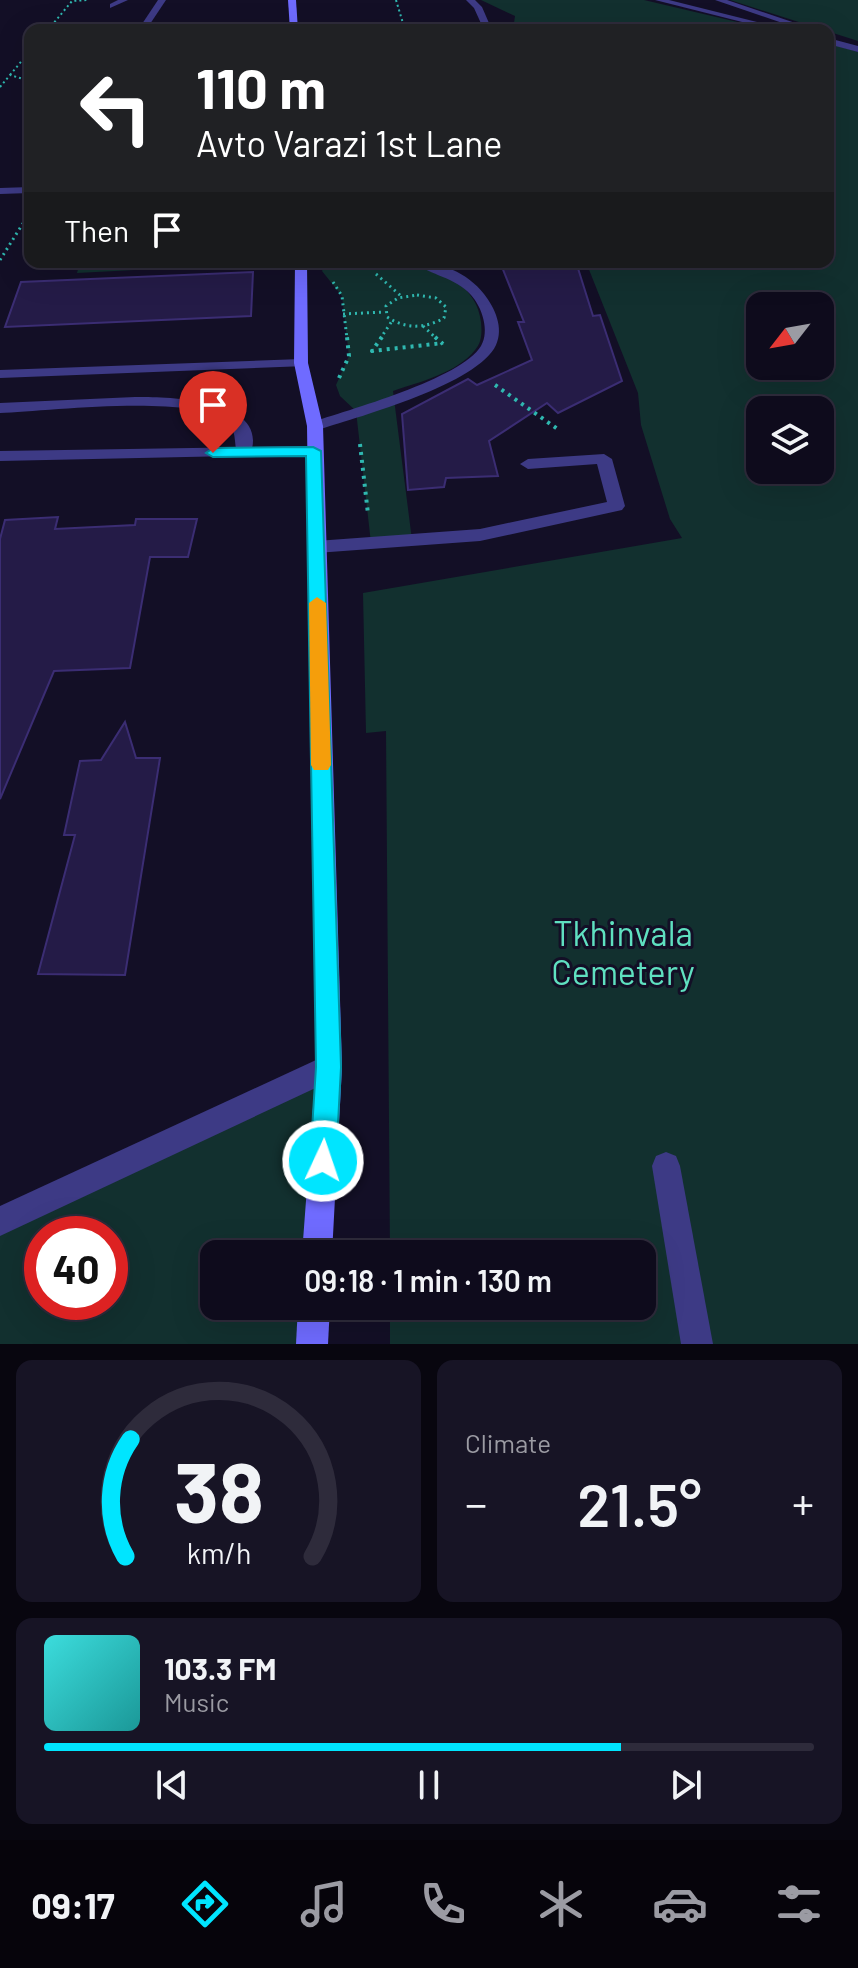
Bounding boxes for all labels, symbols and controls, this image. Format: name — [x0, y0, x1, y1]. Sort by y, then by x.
text: 110 m — [196, 53, 326, 120]
icon: left — [64, 56, 168, 160]
text: Avto Varazi 1st Lane — [196, 121, 502, 164]
icon: arrive — [145, 208, 189, 252]
text: Then — [64, 212, 129, 248]
north arrow — [746, 292, 834, 380]
map controls — [746, 292, 834, 484]
pin — [179, 371, 247, 453]
icon: arrive — [191, 383, 235, 427]
button: layers — [746, 396, 834, 484]
park label: Tkhinvala Cemetery — [551, 912, 695, 992]
position arrow — [281, 1119, 365, 1203]
speed limit sign: 40 — [24, 1216, 128, 1320]
text: 09:18 · 1 min · 130 m — [304, 1262, 552, 1298]
text: Climate — [465, 1427, 551, 1458]
text: 38 — [174, 1440, 263, 1540]
text: 21.5° — [577, 1467, 702, 1539]
text: − — [465, 1476, 487, 1529]
text: + — [792, 1476, 814, 1529]
text: km/h — [186, 1535, 251, 1570]
text: 103.3 FM — [164, 1650, 276, 1686]
text: Music — [164, 1686, 229, 1717]
icon: previous — [150, 1763, 194, 1807]
icon: pause — [407, 1763, 451, 1807]
icon: next — [664, 1763, 708, 1807]
icon: directions — [177, 1876, 233, 1932]
icon: music — [296, 1876, 352, 1932]
icon: phone — [415, 1876, 471, 1932]
icon: climate — [533, 1876, 589, 1932]
icon: car — [652, 1876, 708, 1932]
icon: filters — [771, 1876, 827, 1932]
text: 09:17 — [31, 1883, 115, 1926]

